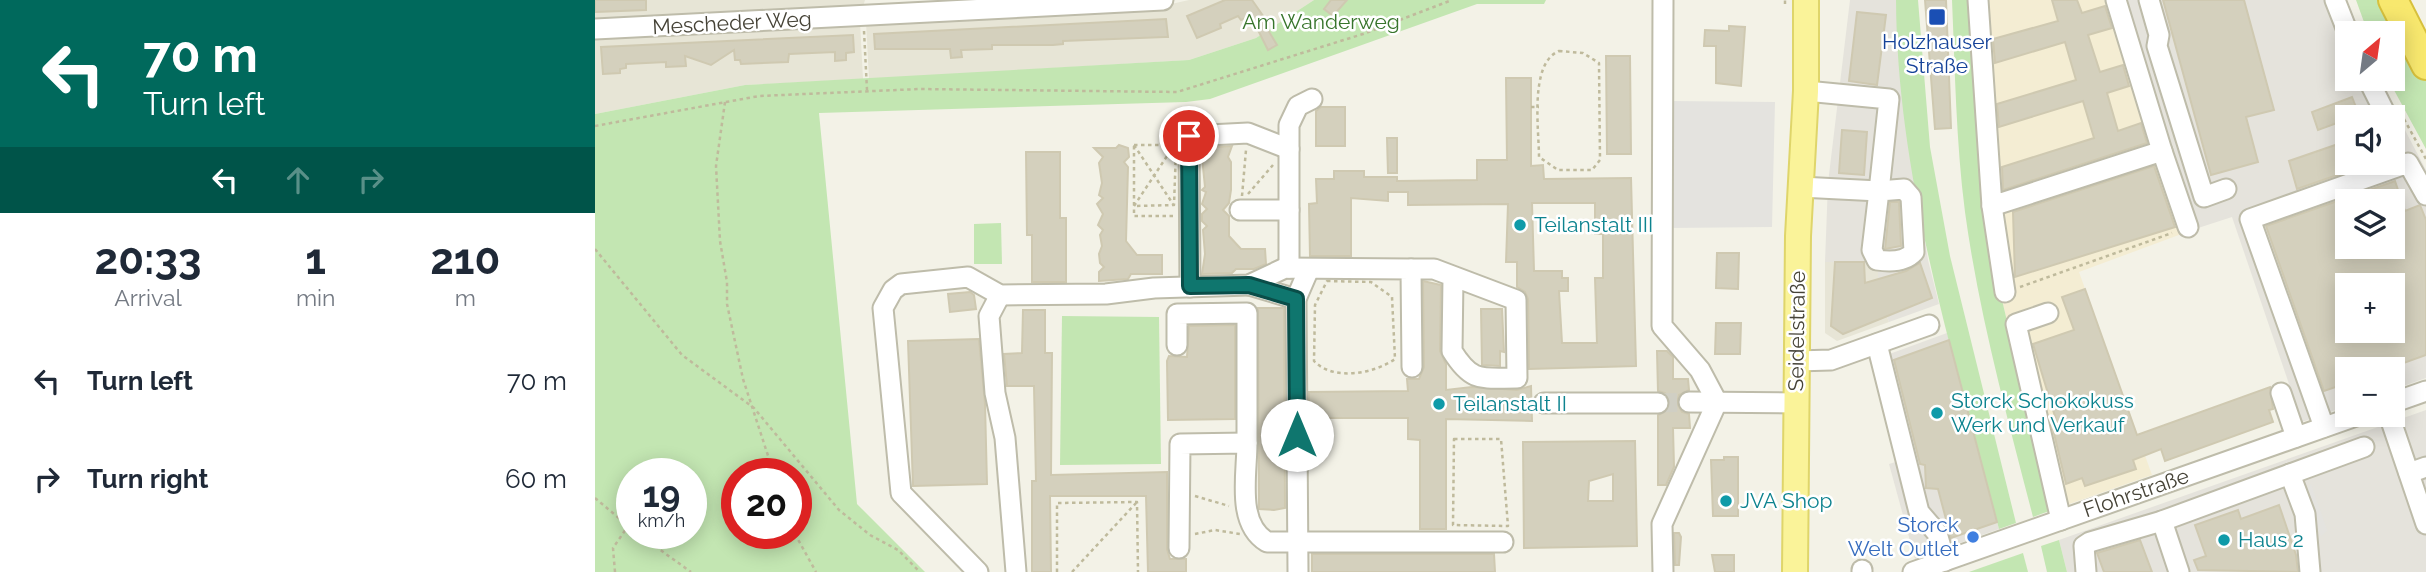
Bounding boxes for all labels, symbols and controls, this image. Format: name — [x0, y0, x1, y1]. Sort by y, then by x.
street label: Mescheder Weg — [652, 6, 812, 39]
marker: Holzhauser Straße — [1927, 7, 1947, 27]
park label: Am Wanderweg — [1242, 9, 1400, 34]
north arrow — [2335, 21, 2405, 91]
map controls — [2335, 21, 2405, 427]
text: 70 m — [143, 26, 258, 83]
icon: left — [28, 28, 119, 119]
place label: Holzhauser Straße — [1882, 29, 1993, 78]
text: Turn left — [143, 85, 265, 122]
button: sound — [2335, 105, 2405, 175]
pin — [1159, 106, 1219, 166]
icon: arrive — [1170, 117, 1208, 155]
icon: left — [206, 161, 244, 199]
icon: ahead — [279, 161, 317, 199]
icon: right — [352, 161, 390, 199]
button: layers — [2335, 189, 2405, 259]
place label: Teilanstalt III — [1534, 212, 1653, 237]
marker: Teilanstalt III — [1512, 217, 1528, 233]
text: 20:33 — [95, 235, 201, 284]
text: 1 — [305, 235, 326, 284]
text: 210 — [430, 235, 500, 284]
street label: Seidelstraße — [1783, 270, 1810, 392]
button: + — [2335, 273, 2405, 343]
text: Arrival — [114, 284, 182, 311]
text: min — [296, 284, 336, 311]
text: m — [455, 284, 476, 311]
button: − — [2335, 357, 2405, 427]
icon: left — [28, 362, 66, 400]
text: Turn left — [87, 366, 193, 396]
text: 70 m — [507, 366, 567, 396]
place label: Storck Schokokuss Werk und Verkauf — [1951, 388, 2134, 437]
place label: Teilanstalt II — [1453, 391, 1567, 416]
marker: Teilanstalt II — [1431, 396, 1447, 412]
position arrow — [1260, 398, 1334, 472]
marker: Storck Schokokuss Werk und Verkauf — [1929, 405, 1945, 421]
speed limit sign: 20 — [721, 458, 812, 549]
icon: right — [28, 460, 66, 498]
street label: Flohrstraße — [2080, 463, 2192, 522]
text: Turn right — [87, 464, 208, 494]
text: 60 m — [505, 464, 567, 494]
text: 19 — [643, 474, 680, 515]
place label: JVA Shop — [1740, 488, 1833, 513]
marker: JVA Shop — [1718, 493, 1734, 509]
text: km/h — [638, 510, 685, 531]
place label: Storck Welt Outlet — [1848, 512, 1959, 561]
place label: Haus 2 — [2238, 527, 2304, 552]
marker: Storck Welt Outlet — [1965, 529, 1981, 545]
marker: Haus 2 — [2216, 532, 2232, 548]

